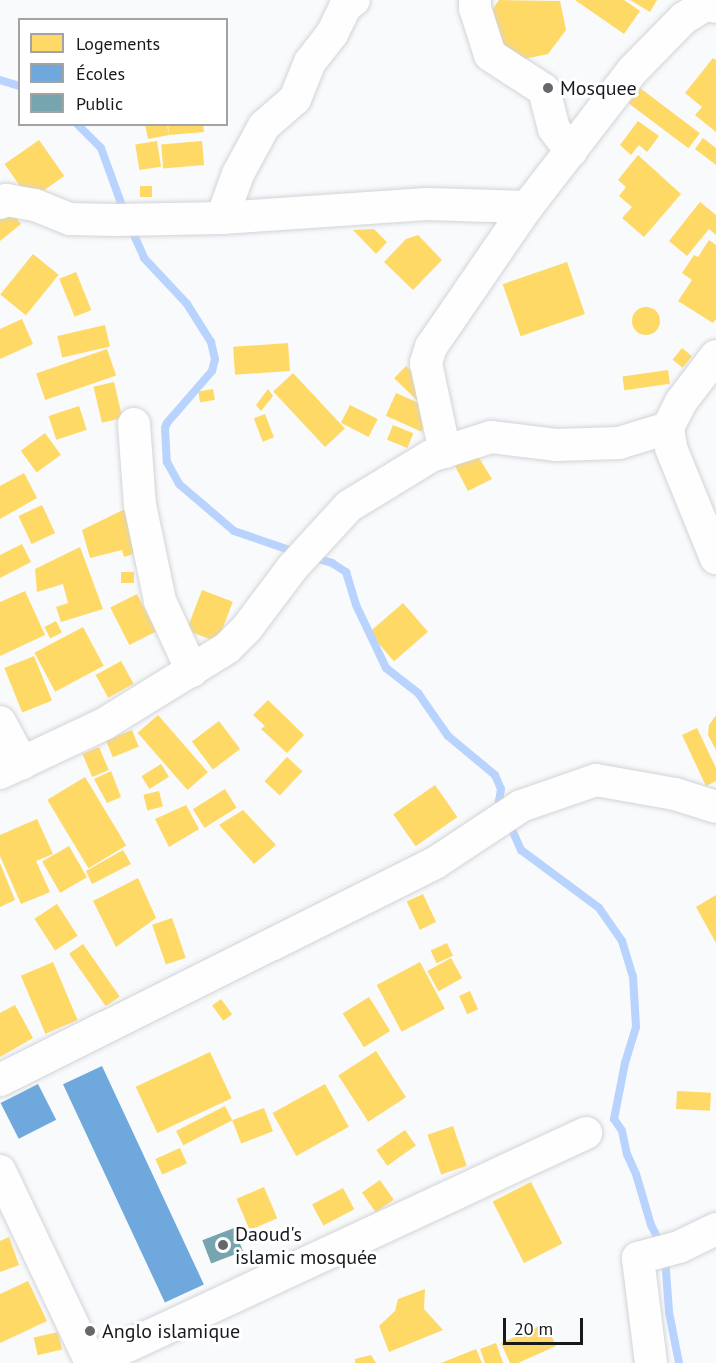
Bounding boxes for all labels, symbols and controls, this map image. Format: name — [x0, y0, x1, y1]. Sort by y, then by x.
legend — [18, 18, 228, 126]
text: Logements — [76, 32, 160, 55]
text: Écoles — [76, 62, 125, 85]
place label: Mosquee — [560, 76, 637, 100]
marker: Mosquee — [541, 81, 555, 95]
text: Public — [76, 92, 123, 115]
place label: Daoud's islamic mosquée — [235, 1222, 377, 1269]
marker: Daoud's islamic mosquée — [216, 1238, 230, 1252]
scale bar — [506, 1306, 586, 1344]
text: 20 m — [514, 1317, 553, 1340]
place label: Anglo islamique — [102, 1319, 240, 1343]
marker: Anglo islamique — [83, 1324, 97, 1338]

